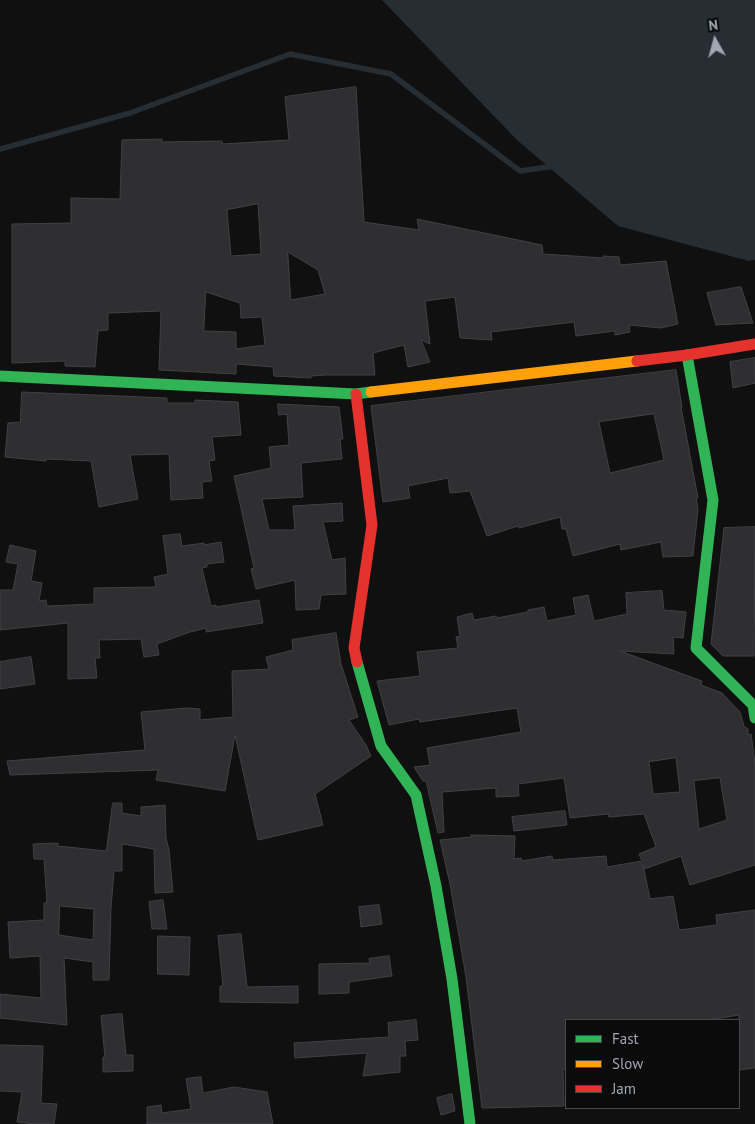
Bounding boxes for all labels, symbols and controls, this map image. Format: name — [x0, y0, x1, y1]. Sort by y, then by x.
north arrow — [690, 15, 740, 65]
text: N — [708, 16, 719, 35]
legend — [565, 1019, 740, 1109]
text: Fast — [612, 1029, 639, 1048]
text: Slow — [612, 1054, 643, 1073]
text: Jam — [612, 1079, 636, 1098]

